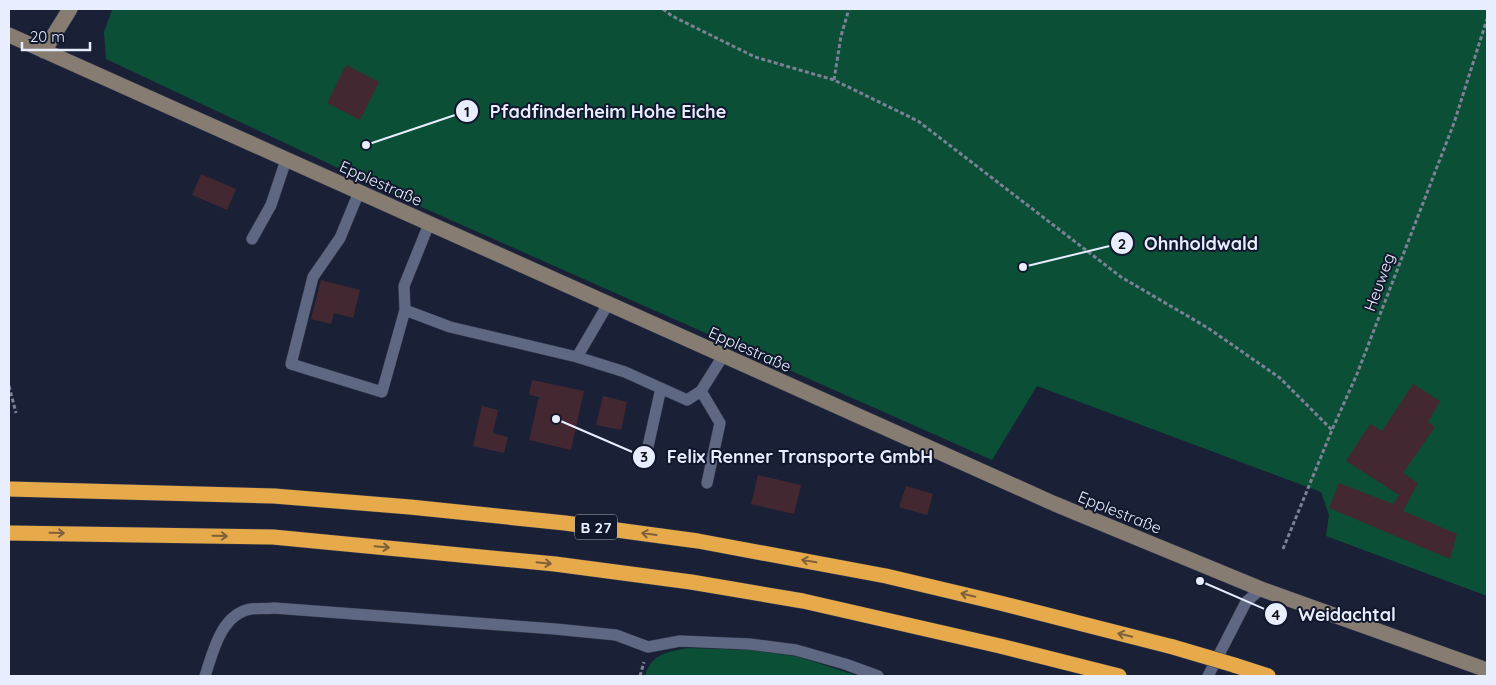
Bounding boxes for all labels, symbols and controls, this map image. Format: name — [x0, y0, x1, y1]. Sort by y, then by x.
scale bar — [22, 20, 90, 52]
text: 20 m — [30, 27, 65, 46]
callout: Pfadfinderheim Hohe Eiche — [454, 95, 736, 128]
text: Pfadfinderheim Hohe Eiche — [490, 100, 726, 123]
text: 1 — [464, 102, 470, 121]
street label: Epplestraße — [337, 156, 425, 210]
callout: Ohnholdwald — [1110, 227, 1268, 260]
text: Ohnholdwald — [1144, 232, 1258, 255]
text: 2 — [1118, 234, 1126, 253]
street label: Heuweg — [1359, 250, 1399, 314]
street label: Epplestraße — [706, 322, 794, 376]
callout: Felix Renner Transporte GmbH — [631, 440, 943, 473]
text: Felix Renner Transporte GmbH — [667, 445, 933, 468]
text: 3 — [640, 447, 648, 466]
street label: Epplestraße — [1075, 486, 1165, 538]
road number: B 27 — [575, 514, 617, 540]
one-way arrow — [49, 528, 65, 538]
one-way arrow — [641, 529, 657, 539]
one-way arrow — [212, 532, 228, 541]
one-way arrow — [374, 542, 390, 552]
one-way arrow — [801, 556, 817, 565]
one-way arrow — [535, 558, 551, 568]
one-way arrow — [960, 590, 976, 599]
callout: Weidachtal — [1263, 598, 1406, 631]
text: Weidachtal — [1298, 603, 1396, 626]
text: 4 — [1272, 605, 1281, 624]
one-way arrow — [1118, 630, 1134, 639]

